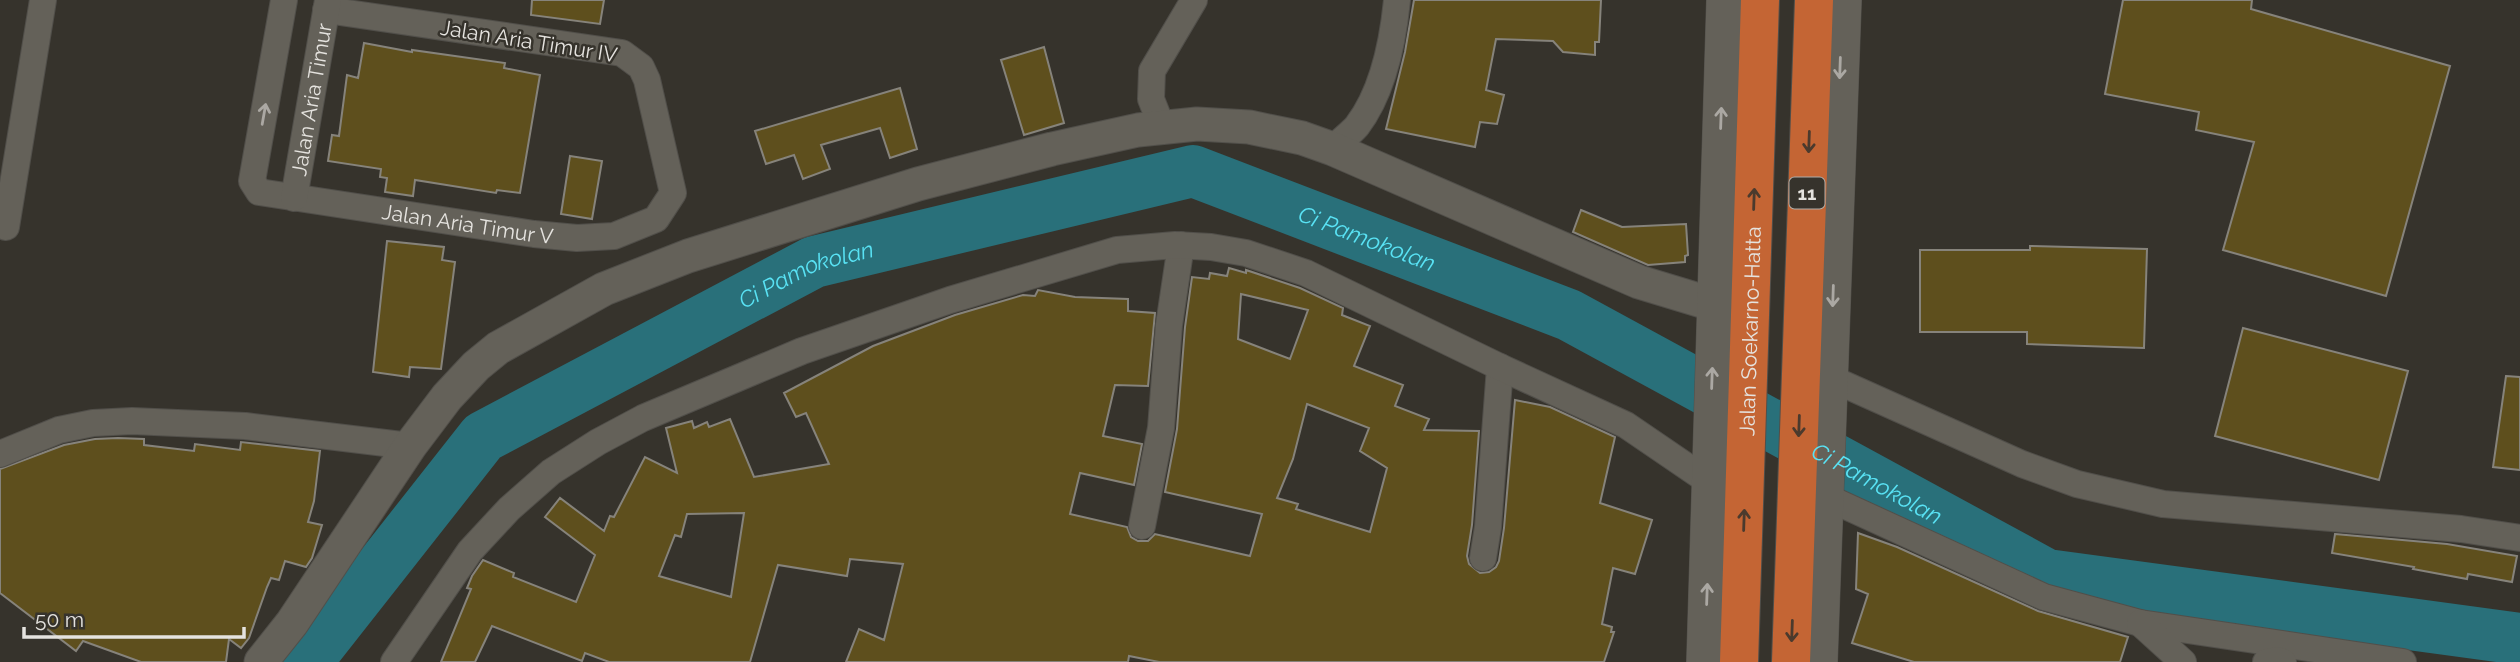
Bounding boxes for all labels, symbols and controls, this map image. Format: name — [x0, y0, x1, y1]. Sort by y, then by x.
street label: Jalan Aria Timur IV — [439, 15, 619, 67]
street label: Jalan Aria Timur — [286, 21, 336, 178]
one-way arrow — [1834, 56, 1847, 79]
one-way arrow — [258, 103, 271, 126]
one-way arrow — [1715, 107, 1728, 130]
one-way arrow — [1802, 130, 1815, 153]
road number: 11 — [1790, 178, 1825, 209]
one-way arrow — [1748, 188, 1761, 211]
street label: Jalan Aria Timur V — [380, 198, 554, 248]
water label: Ci Pamokolan — [1295, 199, 1440, 276]
street label: Jalan Soekarno-Hatta — [1734, 226, 1765, 436]
water label: Ci Pamokolan — [733, 235, 876, 313]
one-way arrow — [1826, 284, 1839, 307]
one-way arrow — [1706, 367, 1719, 390]
one-way arrow — [1793, 414, 1806, 437]
water label: Ci Pamokolan — [1807, 436, 1947, 529]
one-way arrow — [1738, 509, 1751, 532]
one-way arrow — [1700, 583, 1714, 606]
scale bar — [24, 596, 245, 640]
text: 50 m — [35, 607, 84, 632]
one-way arrow — [1786, 619, 1799, 642]

